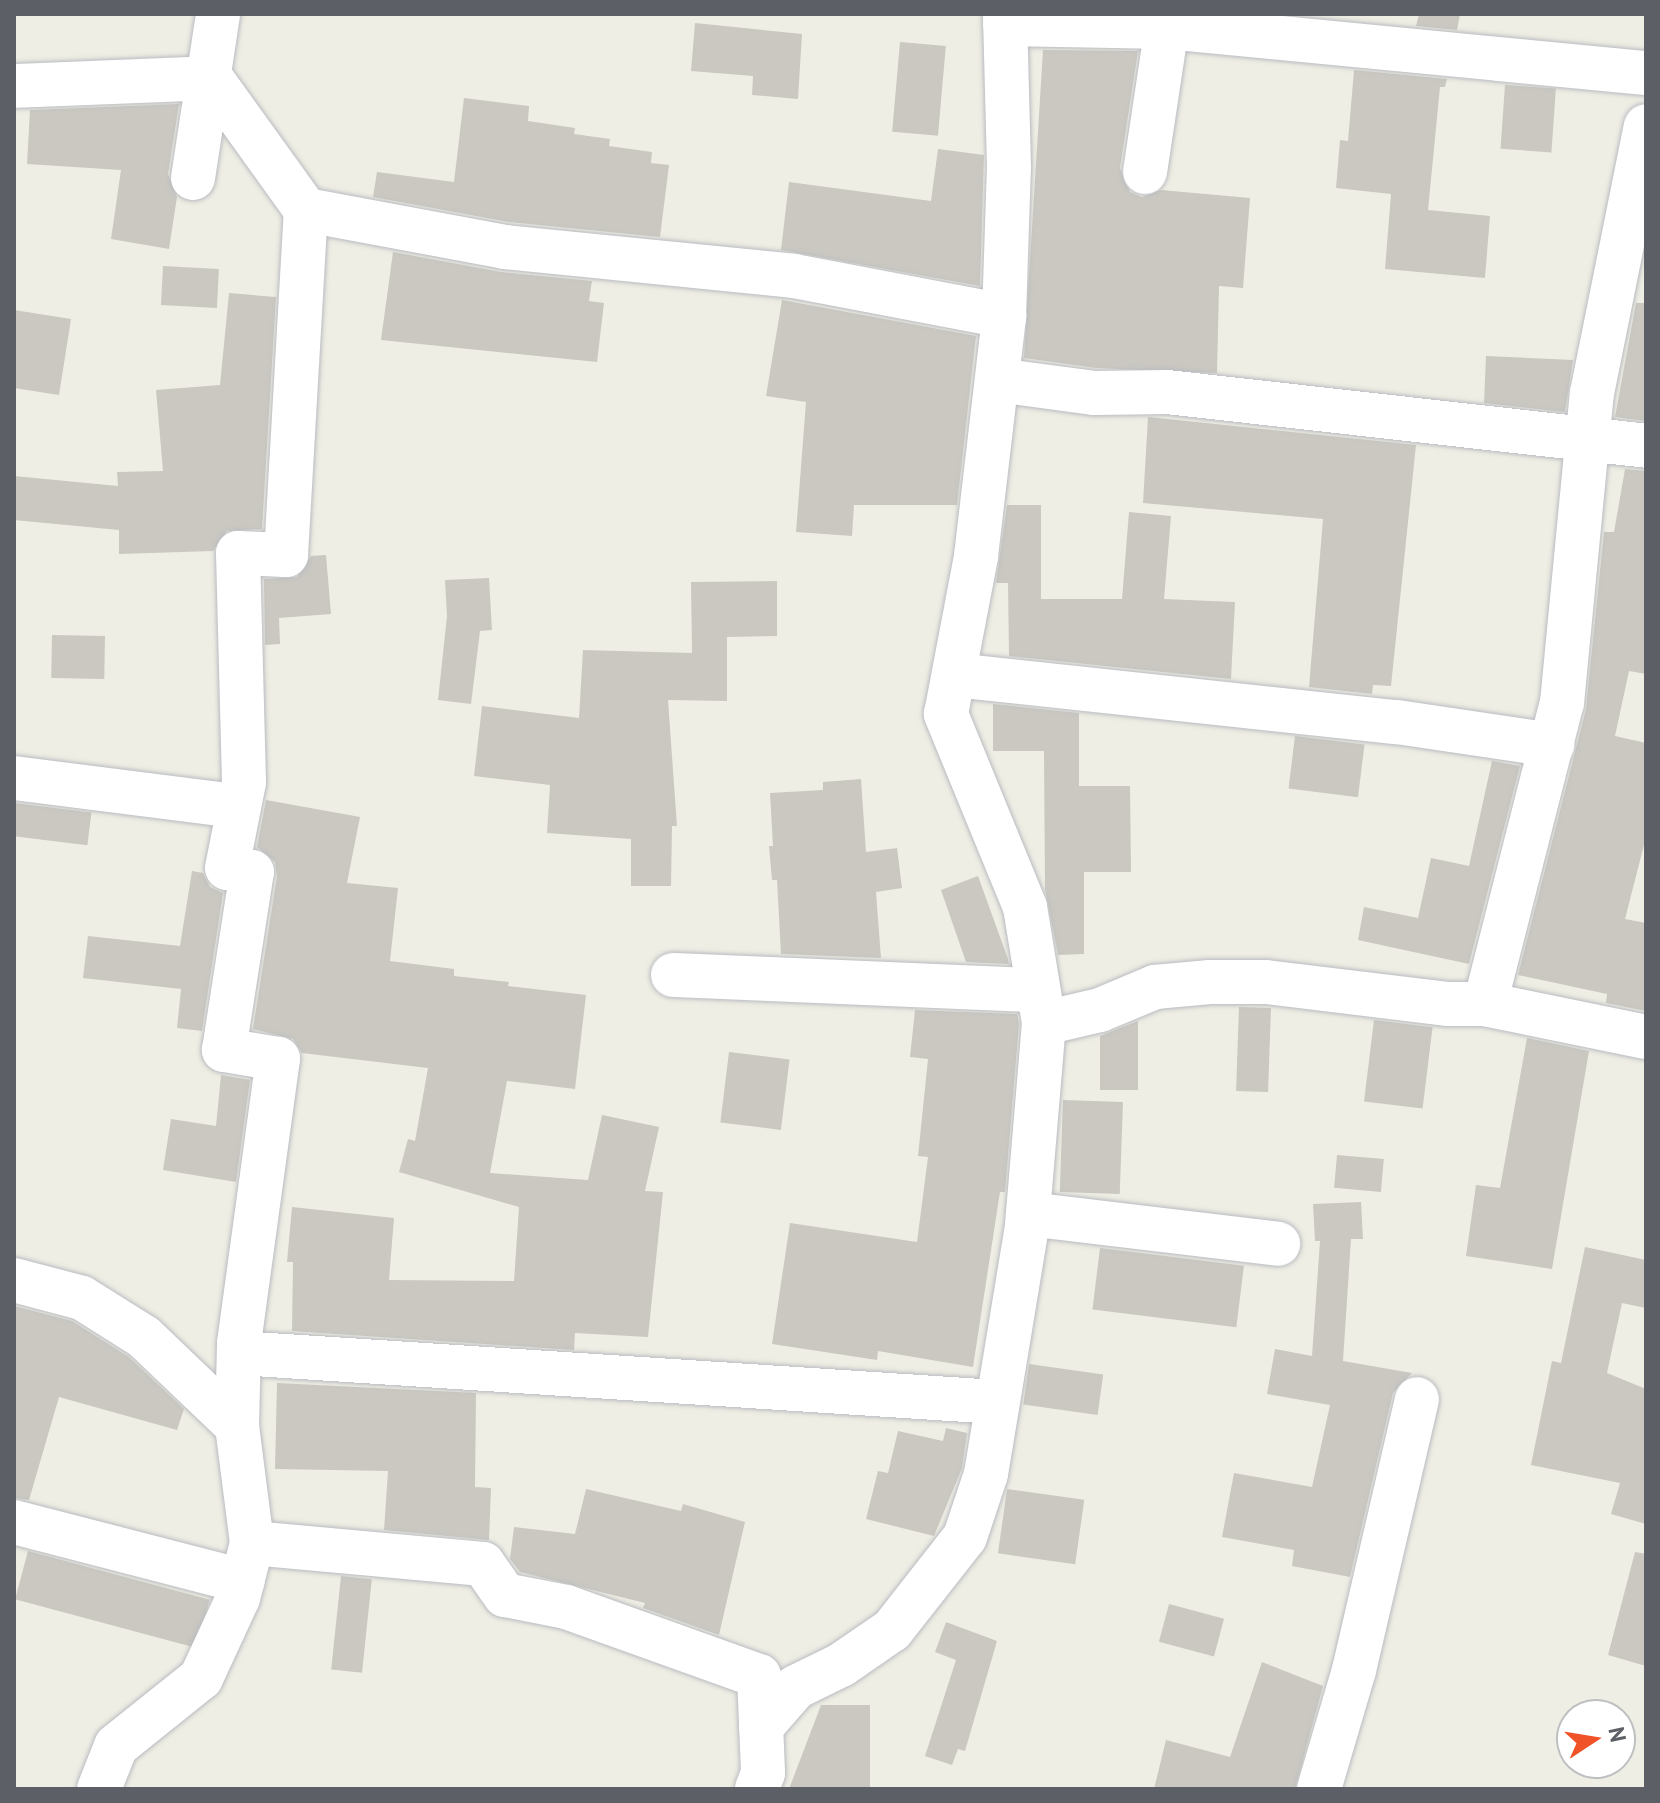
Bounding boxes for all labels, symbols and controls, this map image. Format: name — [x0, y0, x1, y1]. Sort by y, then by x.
north arrow — [1556, 1699, 1636, 1779]
text: N — [1602, 1724, 1633, 1744]

